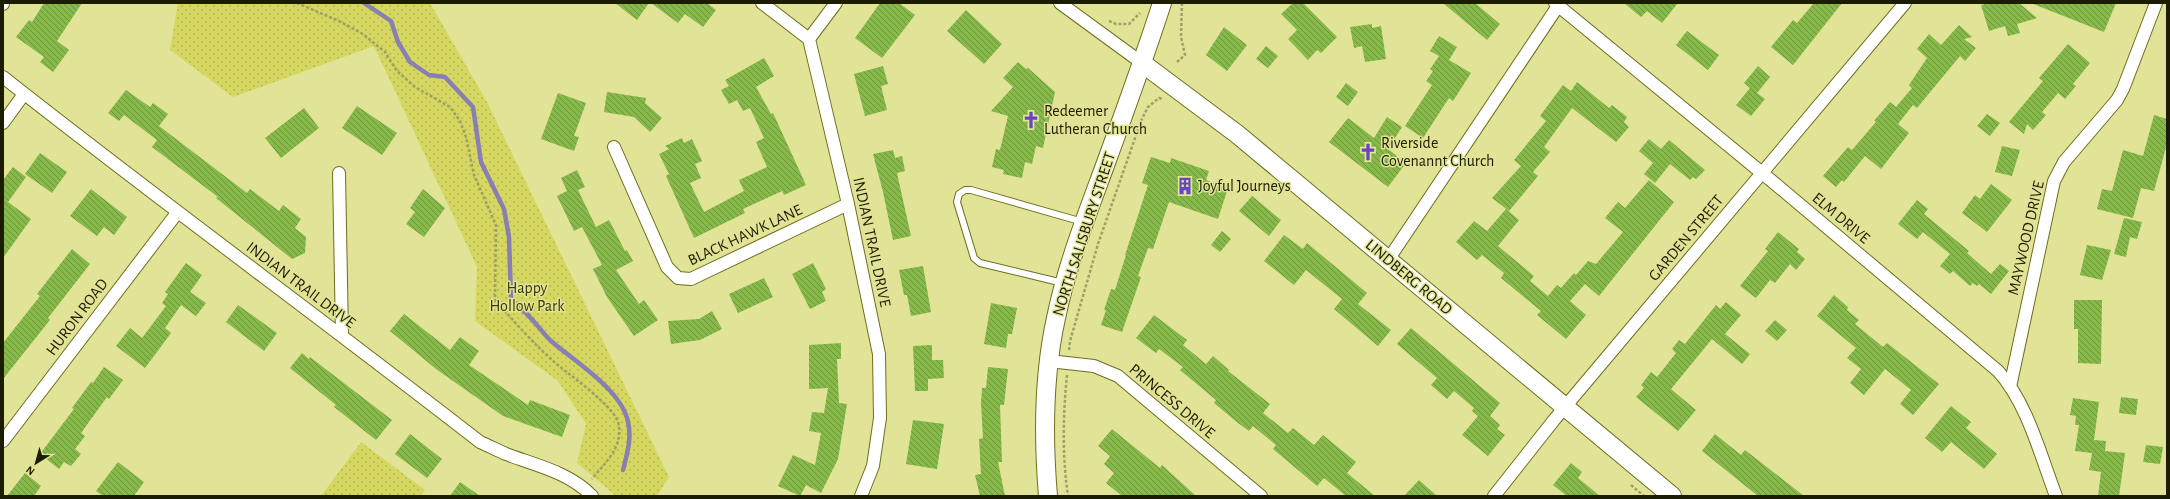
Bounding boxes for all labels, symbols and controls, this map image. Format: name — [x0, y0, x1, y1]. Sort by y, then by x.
place label: Redeemer Lutheran Church — [1044, 103, 1147, 137]
church icon: Redeemer Lutheran Church — [1021, 110, 1041, 130]
place label: Riverside Covenannt Church — [1381, 135, 1494, 169]
church icon: Riverside Covenannt Church — [1358, 142, 1378, 162]
street label: NORTH SALISBURY STREET — [1050, 150, 1118, 318]
street label: INDIAN TRAIL DRIVE — [850, 176, 894, 309]
building icon: Joyful Journeys — [1175, 176, 1195, 196]
place label: Joyful Journeys — [1198, 178, 1291, 195]
street label: MAYWOOD DRIVE — [2005, 179, 2047, 297]
street label: ELM DRIVE — [1809, 189, 1873, 247]
street label: GARDEN STREET — [1646, 192, 1727, 284]
street label: BLACK HAWK LANE — [685, 201, 805, 268]
street label: LINDBERG ROAD — [1363, 236, 1455, 318]
street label: INDIAN TRAIL DRIVE — [243, 239, 359, 331]
street label: HURON ROAD — [43, 276, 111, 358]
park label: Happy Hollow Park — [489, 280, 565, 314]
street label: PRINCESS DRIVE — [1126, 361, 1218, 441]
north arrow — [16, 443, 56, 483]
text: N — [24, 464, 37, 477]

